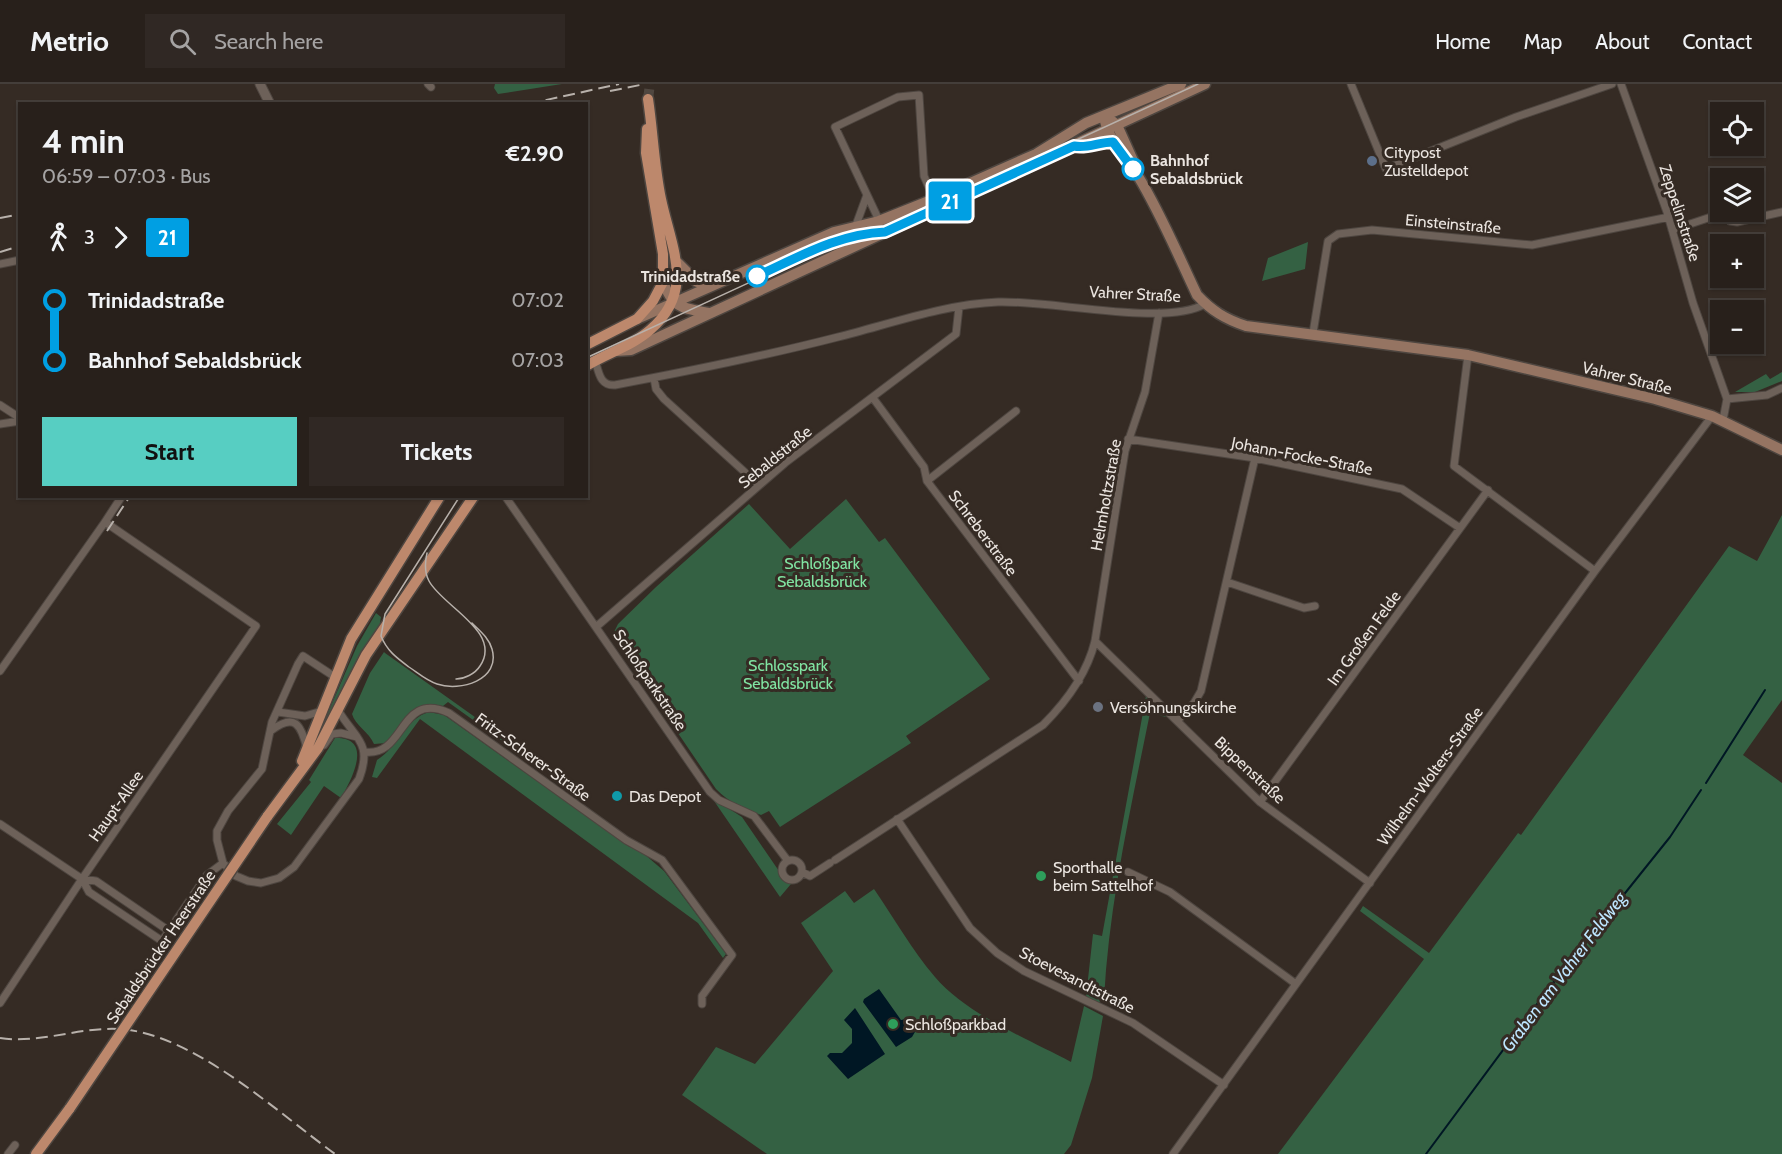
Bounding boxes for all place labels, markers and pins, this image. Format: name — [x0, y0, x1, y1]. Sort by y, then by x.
place label: Citypost Zustelldepot — [1384, 143, 1469, 180]
place label: Bahnhof Sebaldsbrück — [1150, 151, 1243, 188]
marker: Citypost Zustelldepot — [1365, 154, 1379, 168]
marker: Bahnhof Sebaldsbrück — [1122, 158, 1144, 180]
marker: Trinidadstraße — [746, 265, 768, 287]
place label: Trinidadstraße — [641, 267, 740, 286]
place label: Versöhnungskirche — [1110, 698, 1237, 717]
marker: Versöhnungskirche — [1091, 700, 1105, 714]
place label: Das Depot — [629, 787, 702, 806]
marker: Das Depot — [610, 789, 624, 803]
place label: Sporthalle beim Sattelhof — [1053, 858, 1154, 895]
marker: Sporthalle beim Sattelhof — [1034, 869, 1048, 883]
place label: Schloßparkbad — [905, 1015, 1006, 1034]
marker: Schloßparkbad — [886, 1017, 900, 1031]

